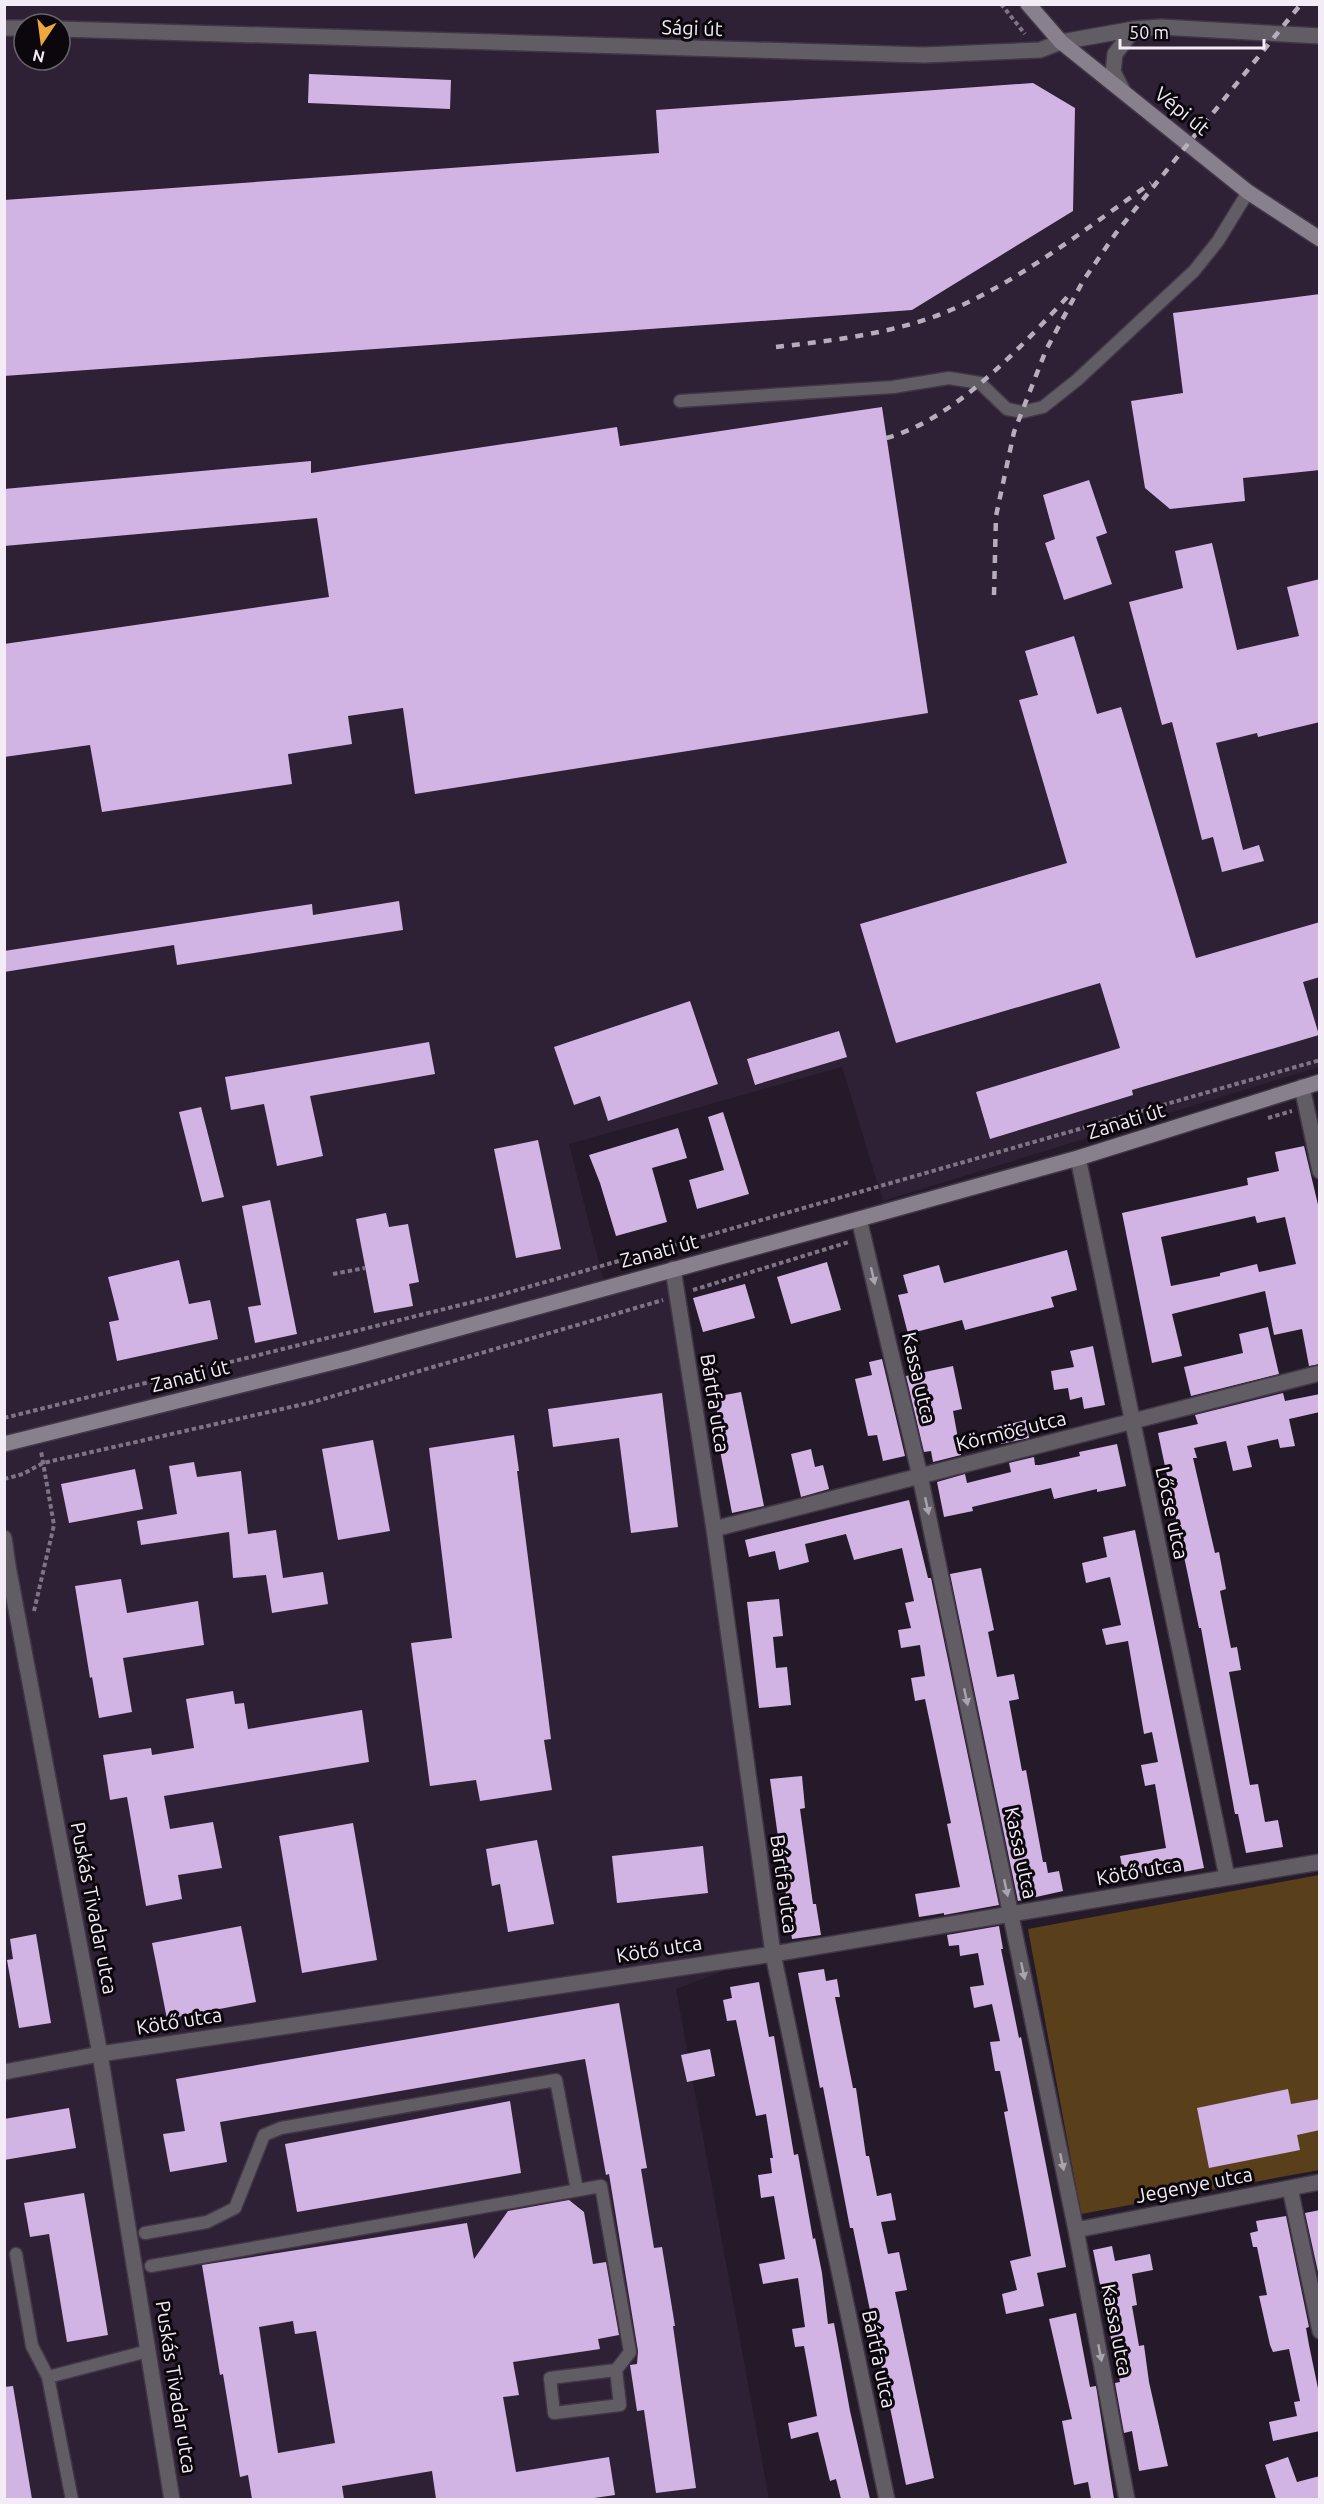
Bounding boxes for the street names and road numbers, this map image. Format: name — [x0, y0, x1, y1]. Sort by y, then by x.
street label: Sági út — [661, 15, 723, 40]
street label: Vépi út — [1150, 82, 1214, 140]
street label: Zanati út — [1084, 1098, 1168, 1143]
street label: Zanati út — [617, 1229, 701, 1272]
street label: Kassa utca — [898, 1330, 941, 1426]
street label: Bártfa utca — [696, 1352, 735, 1454]
street label: Zanati út — [148, 1355, 232, 1396]
street label: Körmöc utca — [953, 1406, 1068, 1455]
street label: Lőcse utca — [1151, 1464, 1194, 1561]
street label: Kassa utca — [1001, 1805, 1042, 1901]
street label: Puskás Tivadar utca — [67, 1820, 122, 1996]
street label: Bártfa utca — [766, 1833, 803, 1935]
street label: Kötő utca — [1094, 1852, 1183, 1889]
street label: Kötő utca — [614, 1930, 703, 1967]
street label: Kötő utca — [134, 2002, 223, 2039]
street label: Jegenye utca — [1133, 2162, 1254, 2207]
street label: Kassa utca — [1097, 2282, 1138, 2378]
street label: Puskás Tivadar utca — [151, 2299, 202, 2475]
street label: Bártfa utca — [858, 2308, 901, 2410]

